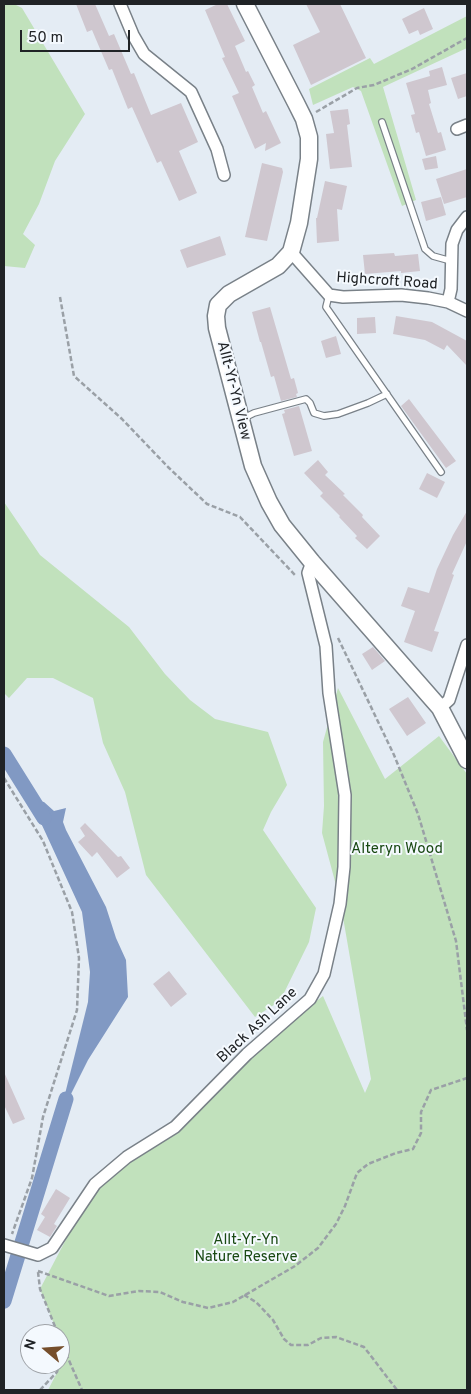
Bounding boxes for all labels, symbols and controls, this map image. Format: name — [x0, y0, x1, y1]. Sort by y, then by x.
scale bar — [22, 20, 132, 52]
text: 50 m — [28, 29, 63, 48]
street label: Highcroft Road — [336, 269, 438, 295]
street label: Allt-Yr-Yn View — [212, 340, 254, 442]
park label: Alteryn Wood — [351, 841, 443, 859]
street label: Black Ash Lane — [214, 984, 302, 1068]
park label: Allt-Yr-Yn Nature Reserve — [194, 1232, 298, 1267]
north arrow — [20, 1324, 70, 1374]
text: N — [22, 1337, 41, 1352]

